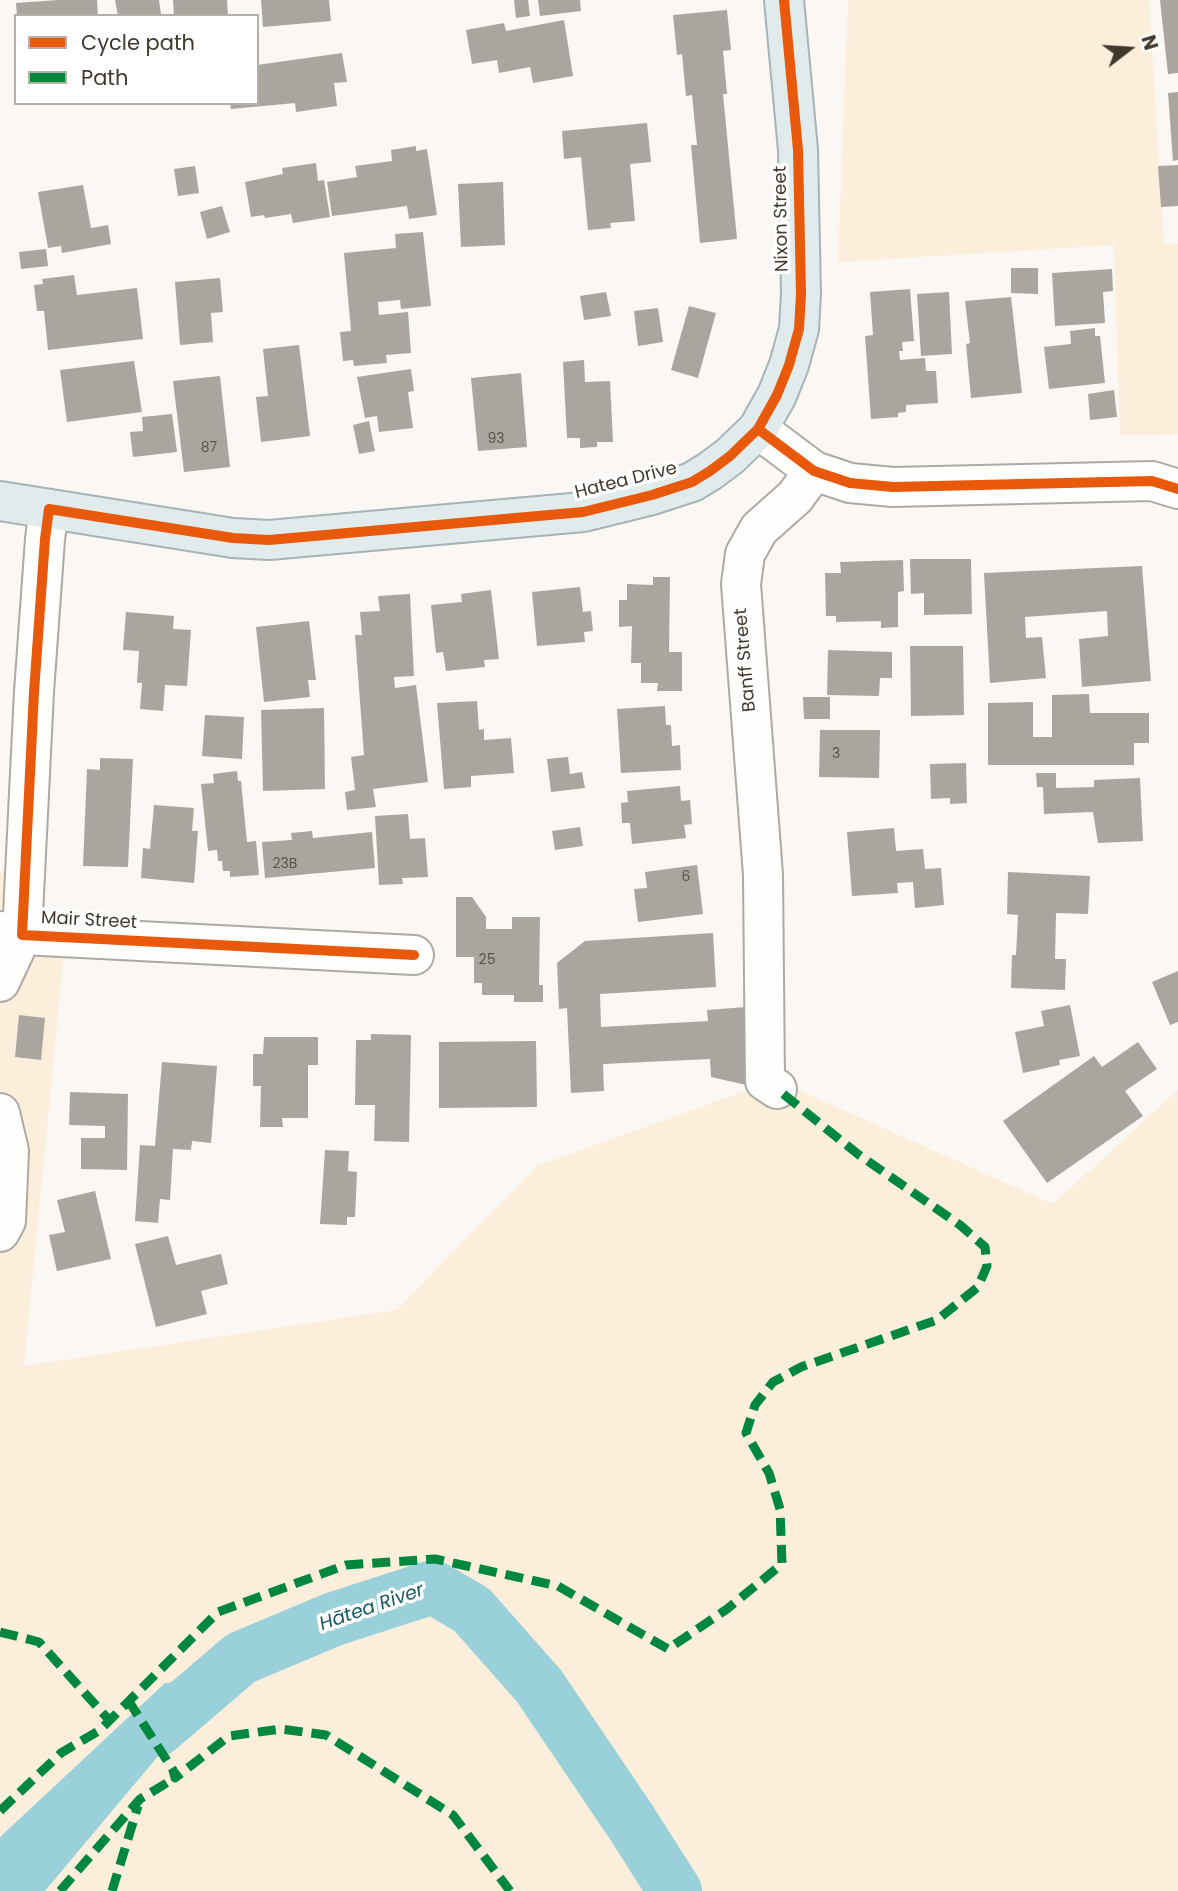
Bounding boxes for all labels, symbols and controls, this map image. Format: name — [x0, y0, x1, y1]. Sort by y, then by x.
legend — [14, 14, 259, 105]
north arrow — [1094, 14, 1164, 84]
text: Cycle path — [81, 28, 195, 57]
text: N — [1135, 32, 1165, 53]
text: Path — [81, 63, 128, 92]
street label: Nixon Street — [770, 166, 794, 272]
house number: 93 — [487, 431, 505, 447]
house number: 87 — [201, 440, 217, 456]
street label: Hatea Drive — [573, 458, 679, 504]
street label: Banff Street — [731, 607, 761, 713]
house number: 3 — [832, 746, 840, 762]
house number: 23B — [273, 856, 297, 872]
house number: 6 — [682, 869, 690, 885]
street label: Mair Street — [40, 908, 138, 934]
house number: 25 — [479, 952, 495, 968]
water label: Hātea River — [317, 1579, 427, 1637]

